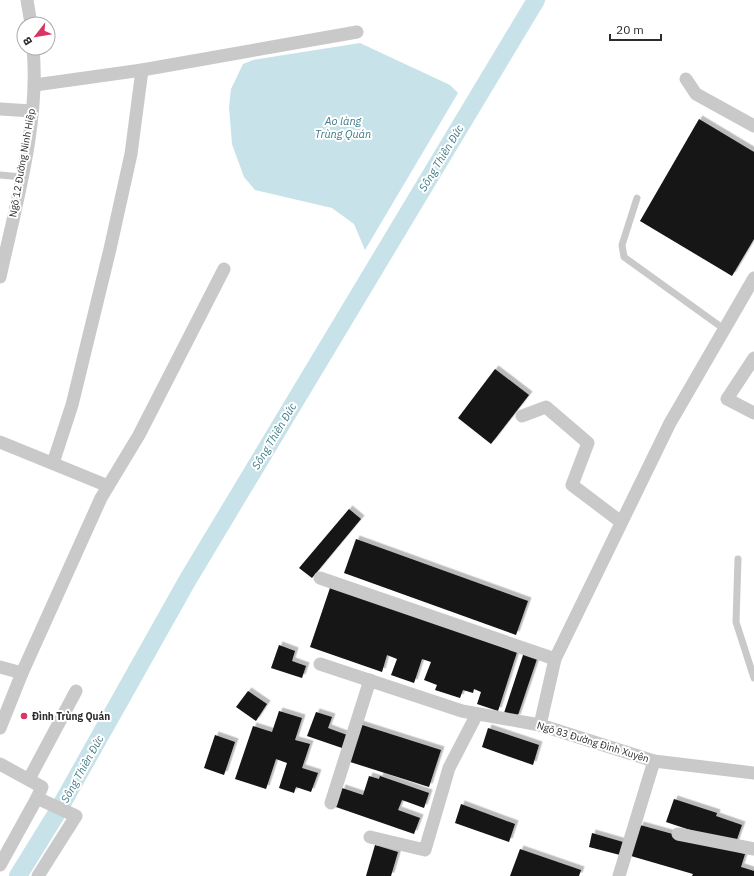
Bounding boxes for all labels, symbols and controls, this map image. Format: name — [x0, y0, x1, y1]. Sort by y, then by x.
north arrow — [16, 16, 56, 56]
scale bar — [610, 16, 661, 42]
text: 20 m — [616, 22, 644, 37]
text: B — [20, 34, 35, 48]
street label: Ngõ 12 Đường Ninh Hiệp — [6, 107, 38, 218]
water label: Ao làng Trùng Quán — [315, 114, 371, 141]
water label: Sông Thiên Đức — [416, 122, 467, 194]
water label: Sông Thiên Đức — [249, 400, 300, 472]
place label: Đình Trùng Quán — [32, 710, 110, 723]
marker: Đình Trùng Quán — [19, 711, 29, 721]
street label: Ngõ 83 Đường Đình Xuyên — [535, 719, 651, 765]
water label: Sông Thiên Đức — [58, 732, 107, 805]

